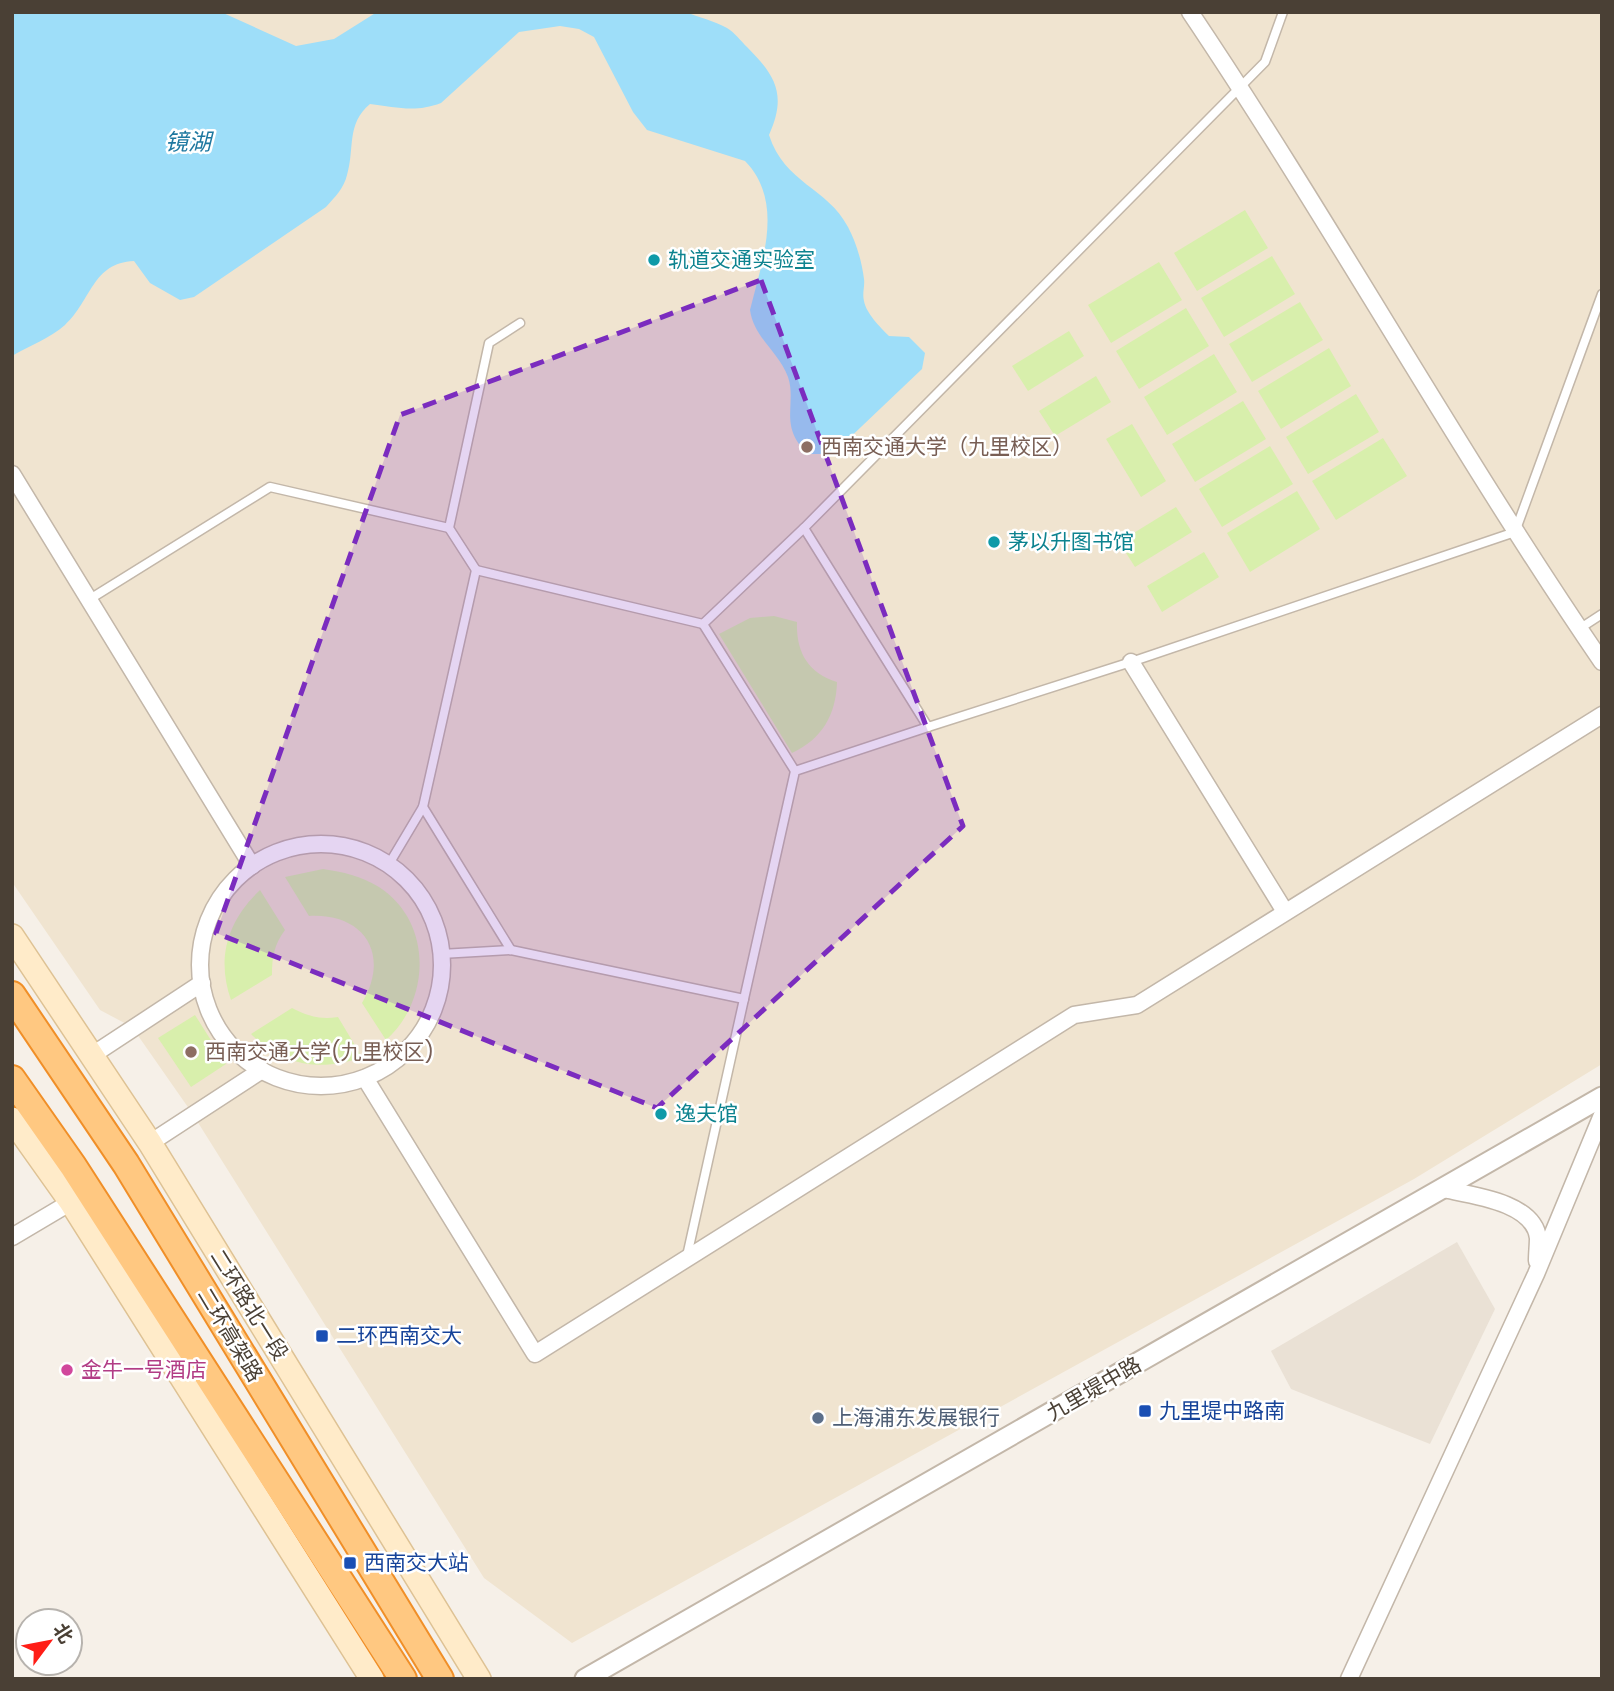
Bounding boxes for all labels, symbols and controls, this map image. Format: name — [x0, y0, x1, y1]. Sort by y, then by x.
water label: 镜湖 — [165, 126, 214, 158]
place label: 轨道交通实验室 — [668, 245, 815, 274]
marker: 轨道交通实验室 — [646, 252, 662, 268]
place label: 西南交通大学（九里校区） — [821, 432, 1073, 461]
marker: 西南交通大学（九里校区） — [799, 439, 815, 455]
place label: 茅以升图书馆 — [1008, 527, 1134, 556]
marker: 茅以升图书馆 — [986, 534, 1002, 550]
place label: 西南交通大学(九里校区) — [205, 1037, 434, 1066]
marker: 西南交通大学(九里校区) — [183, 1044, 199, 1060]
place label: 逸夫馆 — [675, 1099, 738, 1128]
marker: 逸夫馆 — [653, 1106, 669, 1122]
street label: 二环路北一段 — [204, 1244, 295, 1366]
street label: 二环高架路 — [191, 1282, 270, 1387]
place label: 二环西南交大 — [336, 1321, 462, 1350]
marker: 二环西南交大 — [314, 1328, 330, 1344]
street label: 九里堤中路 — [1041, 1350, 1146, 1427]
place label: 金牛一号酒店 — [81, 1355, 207, 1384]
marker: 金牛一号酒店 — [59, 1362, 75, 1378]
place label: 九里堤中路南 — [1159, 1396, 1285, 1425]
place label: 上海浦东发展银行 — [832, 1403, 1000, 1432]
marker: 九里堤中路南 — [1137, 1403, 1153, 1419]
marker: 上海浦东发展银行 — [810, 1410, 826, 1426]
place label: 西南交大站 — [364, 1548, 469, 1577]
marker: 西南交大站 — [342, 1555, 358, 1571]
north arrow — [14, 1607, 84, 1677]
text: 北 — [47, 1618, 79, 1648]

